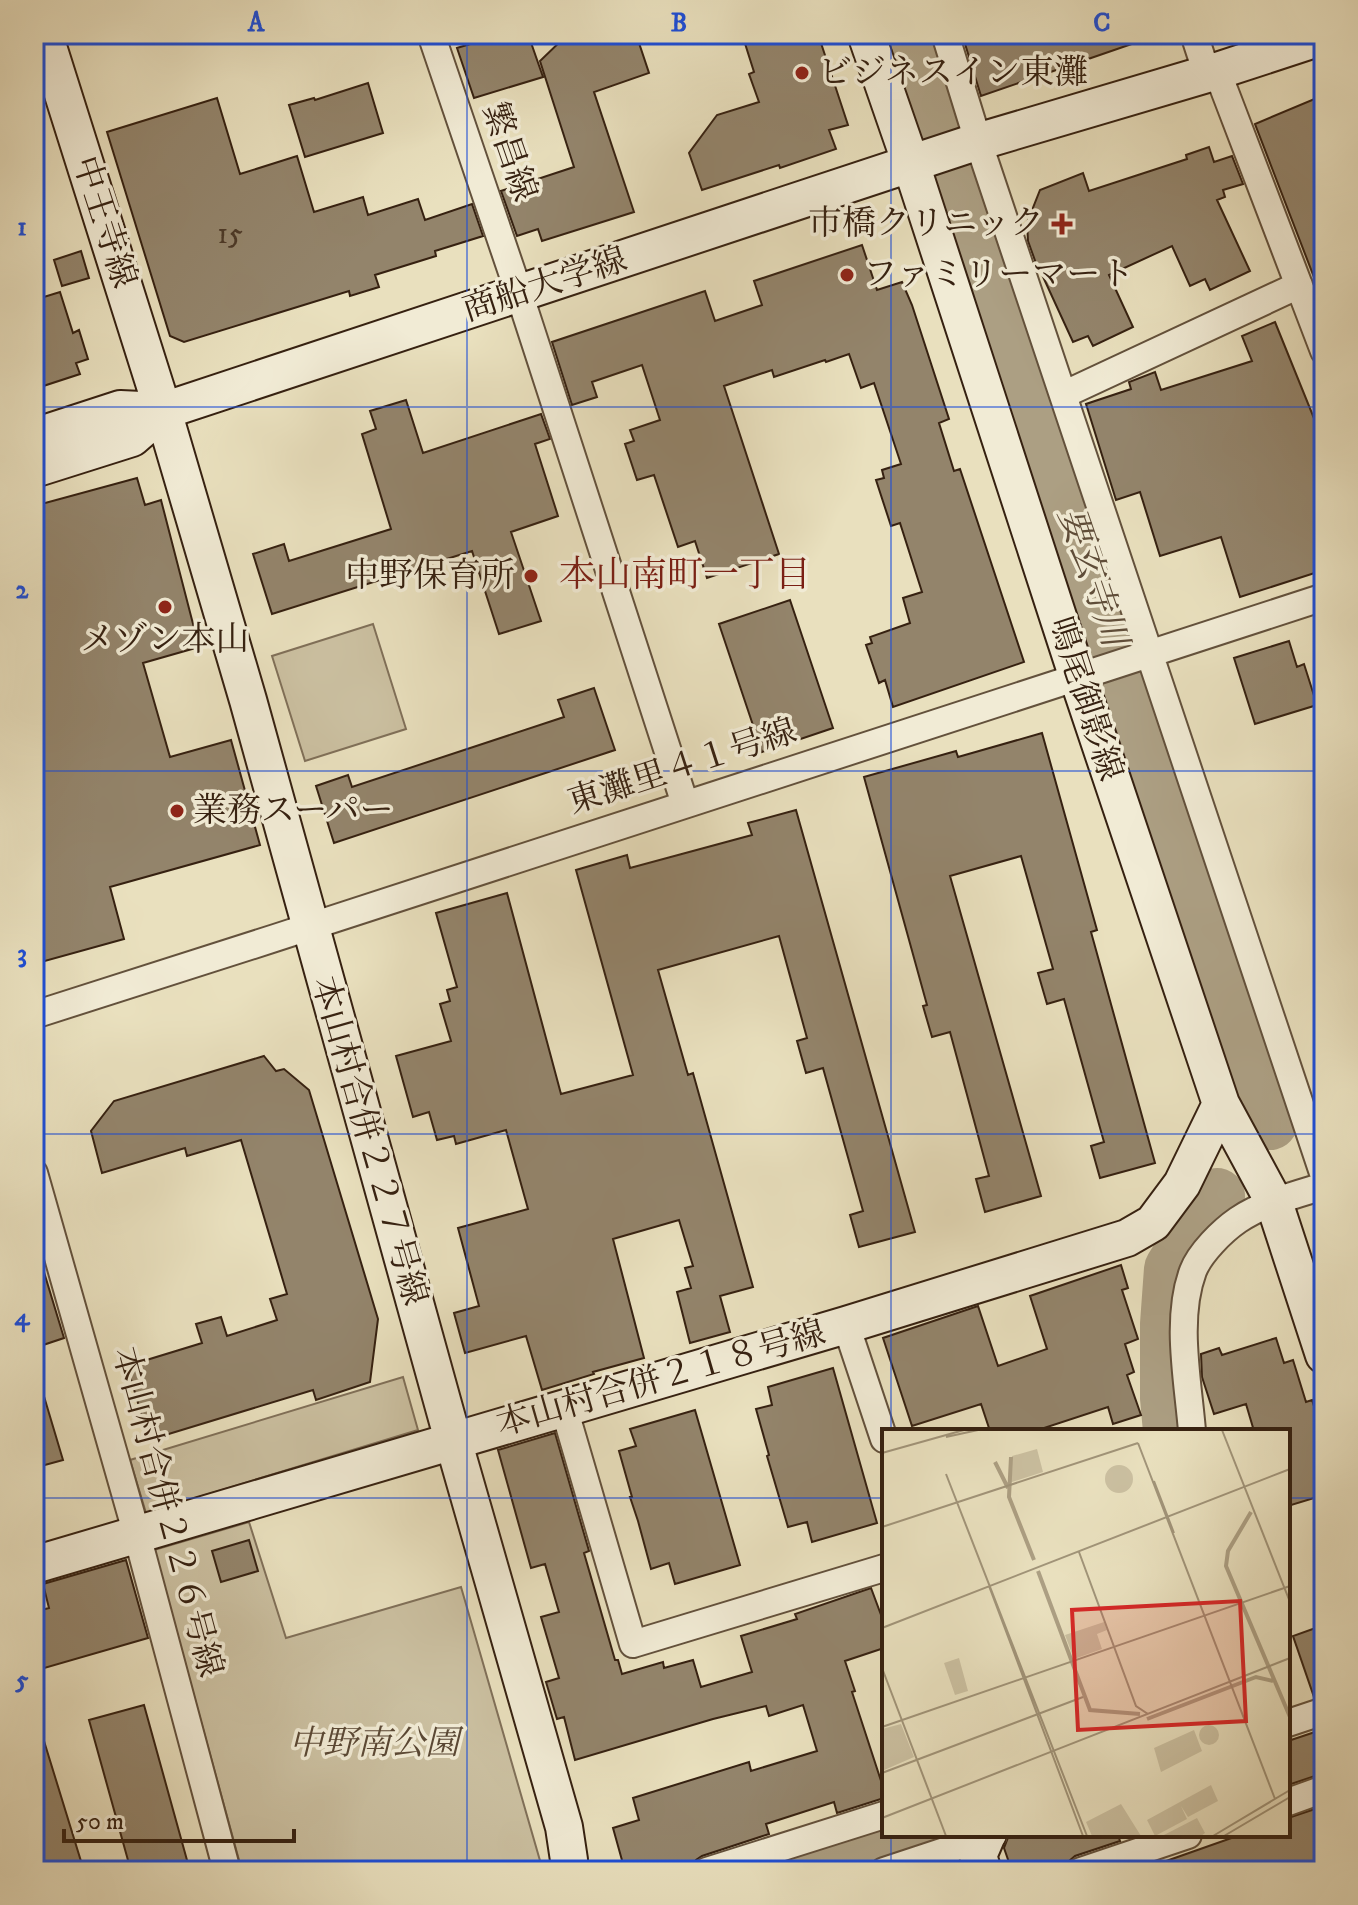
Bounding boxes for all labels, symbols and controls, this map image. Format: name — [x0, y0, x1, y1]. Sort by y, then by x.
text: A — [247, 7, 266, 40]
text: B — [671, 7, 687, 40]
text: C — [1093, 7, 1111, 40]
place label: ビジネスイン東灘 — [818, 52, 1088, 94]
marker: ビジネスイン東灘 — [793, 64, 811, 82]
street label: 繁昌線 — [473, 97, 545, 207]
street label: 中王寺線 — [63, 151, 145, 293]
place label: 市橋クリニック — [808, 203, 1044, 245]
text: 1 — [17, 211, 27, 244]
marker: 市橋クリニック — [1051, 213, 1073, 235]
house number: 15 — [217, 216, 243, 253]
street label: 商船大学線 — [458, 239, 632, 331]
place label: ファミリーマート — [863, 254, 1134, 296]
marker: ファミリーマート — [838, 266, 856, 284]
water label: 要玄寺川 — [1047, 502, 1138, 656]
district label: 本山南町一丁目 — [559, 553, 811, 598]
place label: 中野保育所 — [345, 555, 515, 597]
marker: 中野保育所 — [522, 567, 540, 585]
text: 2 — [16, 574, 30, 607]
marker: メゾン本山 — [156, 598, 174, 616]
street label: 鳴尾御影線 — [1039, 612, 1131, 786]
place label: メゾン本山 — [81, 619, 249, 661]
street label: 東灘里４１号線 — [562, 710, 802, 824]
place label: 業務スーパー — [193, 790, 394, 832]
marker: 業務スーパー — [168, 802, 186, 820]
text: 3 — [17, 938, 27, 971]
street label: 本山村合併２２７号線 — [302, 972, 436, 1310]
text: 4 — [15, 1301, 31, 1334]
street label: 本山村合併２１８号線 — [492, 1312, 830, 1446]
street label: 本山村合併２２６号線 — [103, 1342, 231, 1682]
inset map — [882, 1429, 1290, 1837]
text: 5 — [15, 1664, 29, 1697]
park label: 中野南公園 — [289, 1723, 464, 1765]
scale bar — [64, 1793, 294, 1843]
text: 50 m — [76, 1807, 124, 1837]

